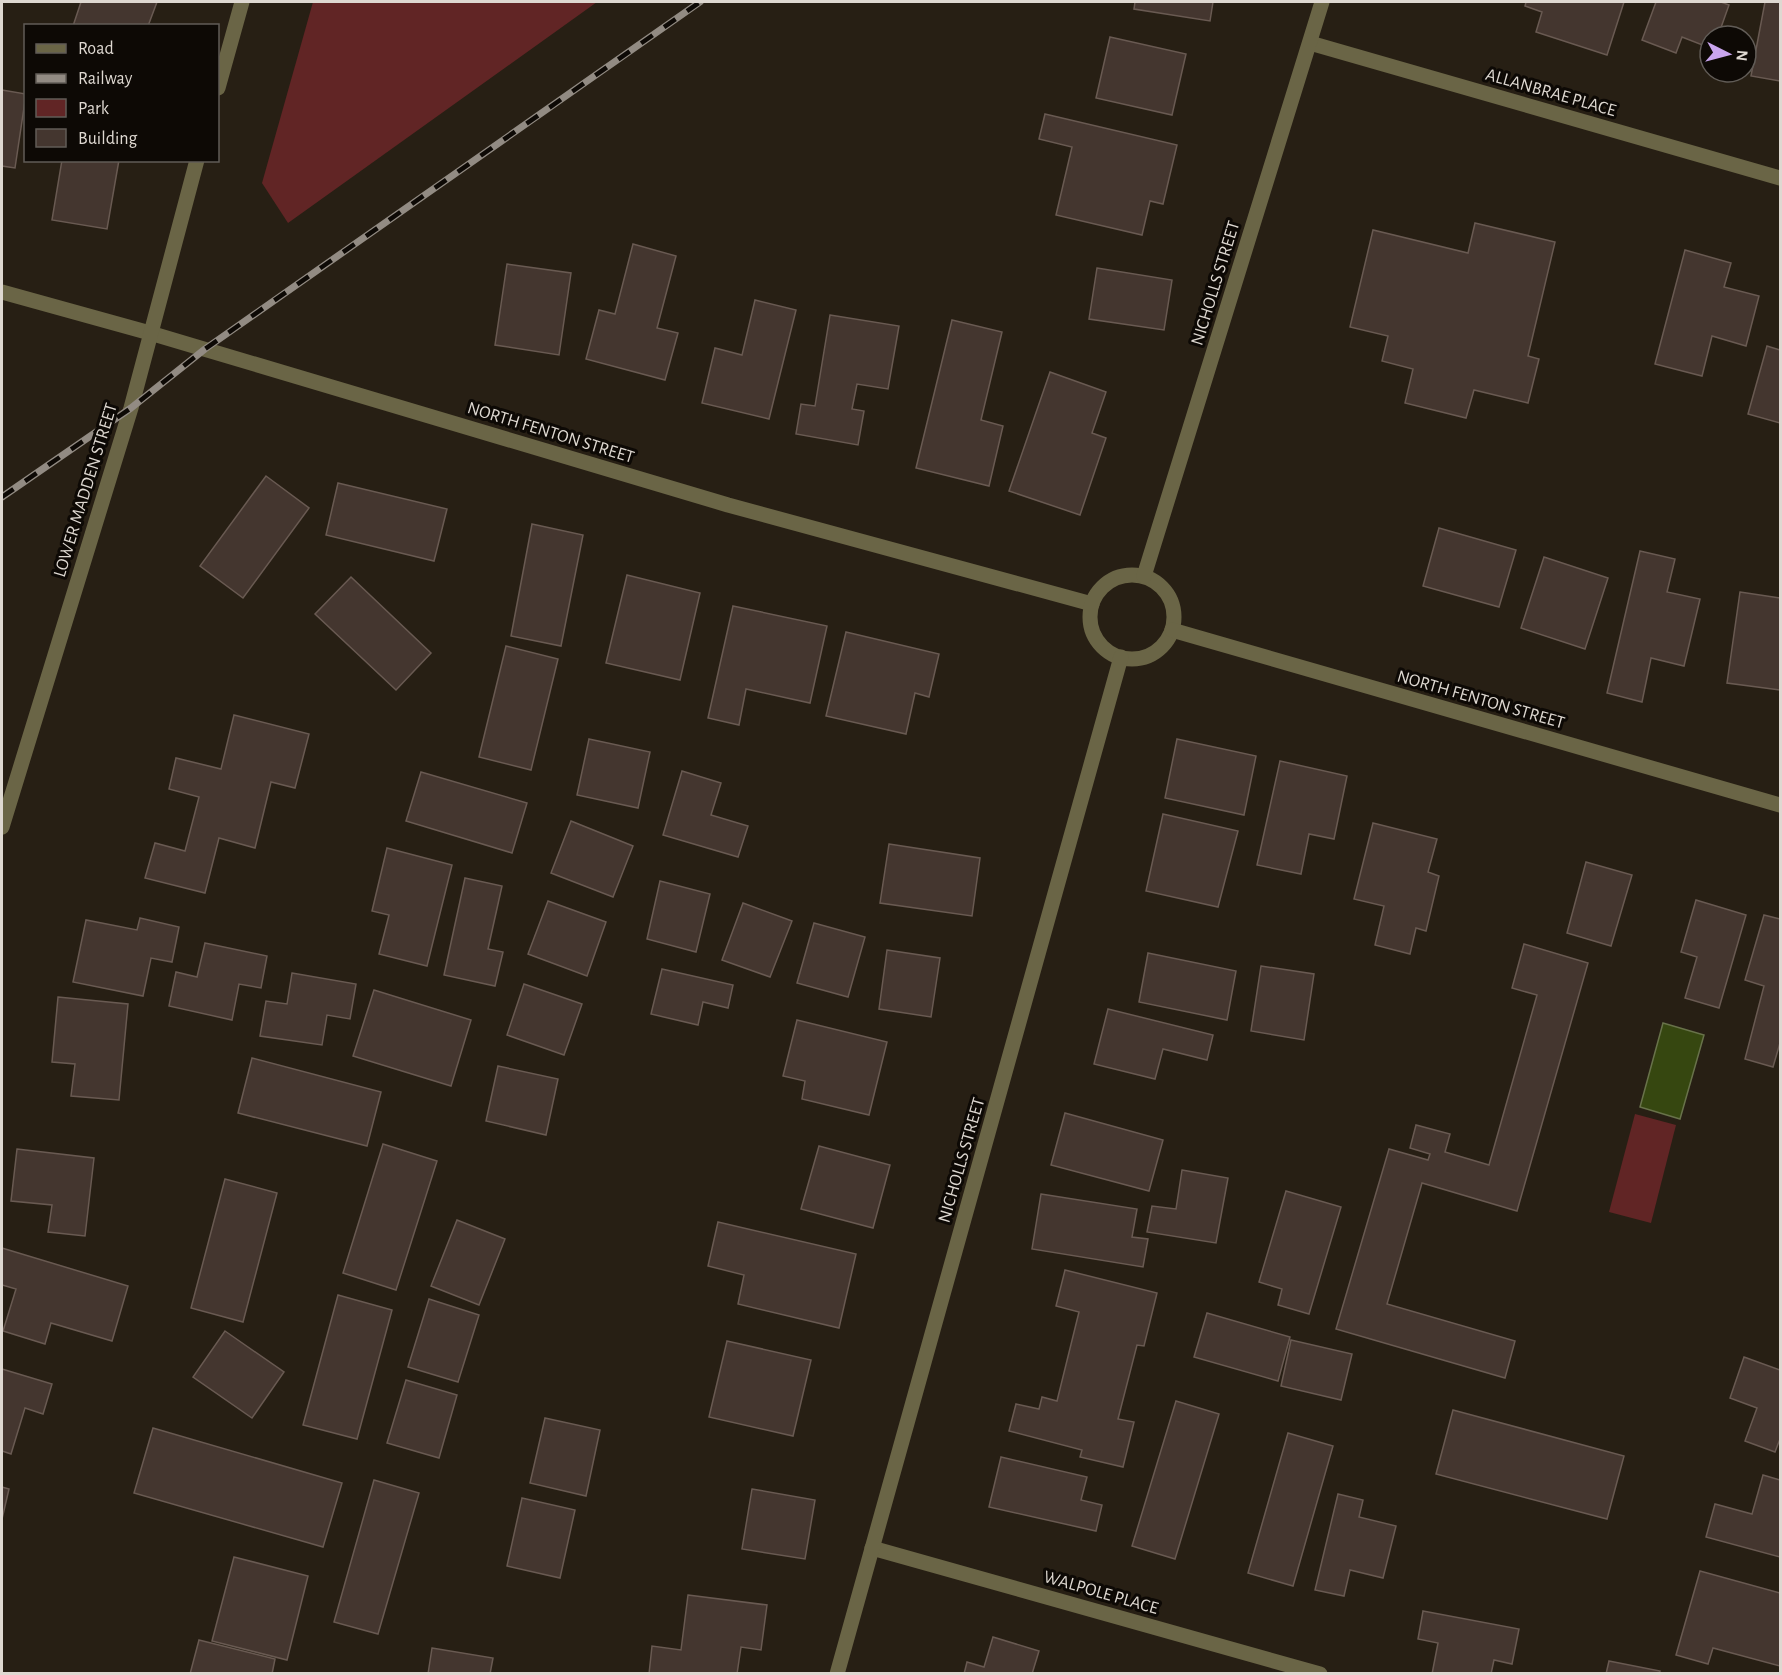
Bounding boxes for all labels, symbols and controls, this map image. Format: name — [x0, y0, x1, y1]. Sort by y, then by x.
legend — [24, 24, 219, 162]
north arrow — [1698, 24, 1758, 84]
text: Road — [78, 40, 114, 58]
text: N — [1733, 49, 1750, 62]
street label: ALLANBRAE PLACE — [1483, 66, 1618, 120]
text: Railway — [78, 70, 133, 88]
text: Park — [78, 100, 110, 118]
text: Building — [78, 130, 138, 148]
street label: NICHOLLS STREET — [1188, 219, 1244, 348]
street label: NORTH FENTON STREET — [465, 399, 636, 467]
street label: LOWER MADDEN STREET — [51, 401, 121, 579]
street label: NORTH FENTON STREET — [1395, 667, 1567, 733]
street label: NICHOLLS STREET — [935, 1096, 988, 1225]
street label: WALPOLE PLACE — [1041, 1568, 1160, 1618]

